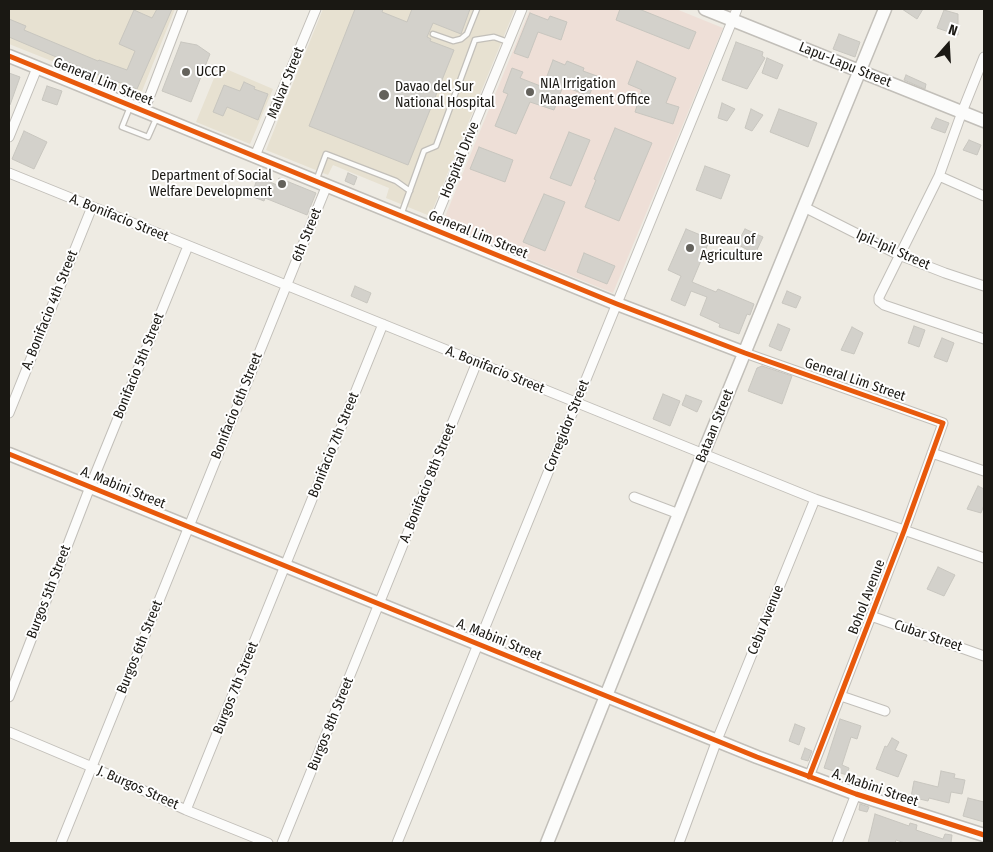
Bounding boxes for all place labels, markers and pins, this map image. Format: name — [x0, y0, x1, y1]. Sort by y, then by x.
place label: UCCP — [196, 64, 225, 80]
marker: UCCP — [180, 66, 192, 78]
place label: NIA Irrigation Management Office — [540, 76, 650, 108]
place label: Davao del Sur National Hospital — [395, 79, 495, 111]
marker: NIA Irrigation Management Office — [524, 86, 536, 98]
marker: Davao del Sur National Hospital — [377, 88, 391, 102]
place label: Department of Social Welfare Development — [149, 168, 272, 200]
marker: Department of Social Welfare Development — [276, 178, 288, 190]
place label: Bureau of Agriculture — [700, 232, 763, 264]
marker: Bureau of Agriculture — [684, 242, 696, 254]

